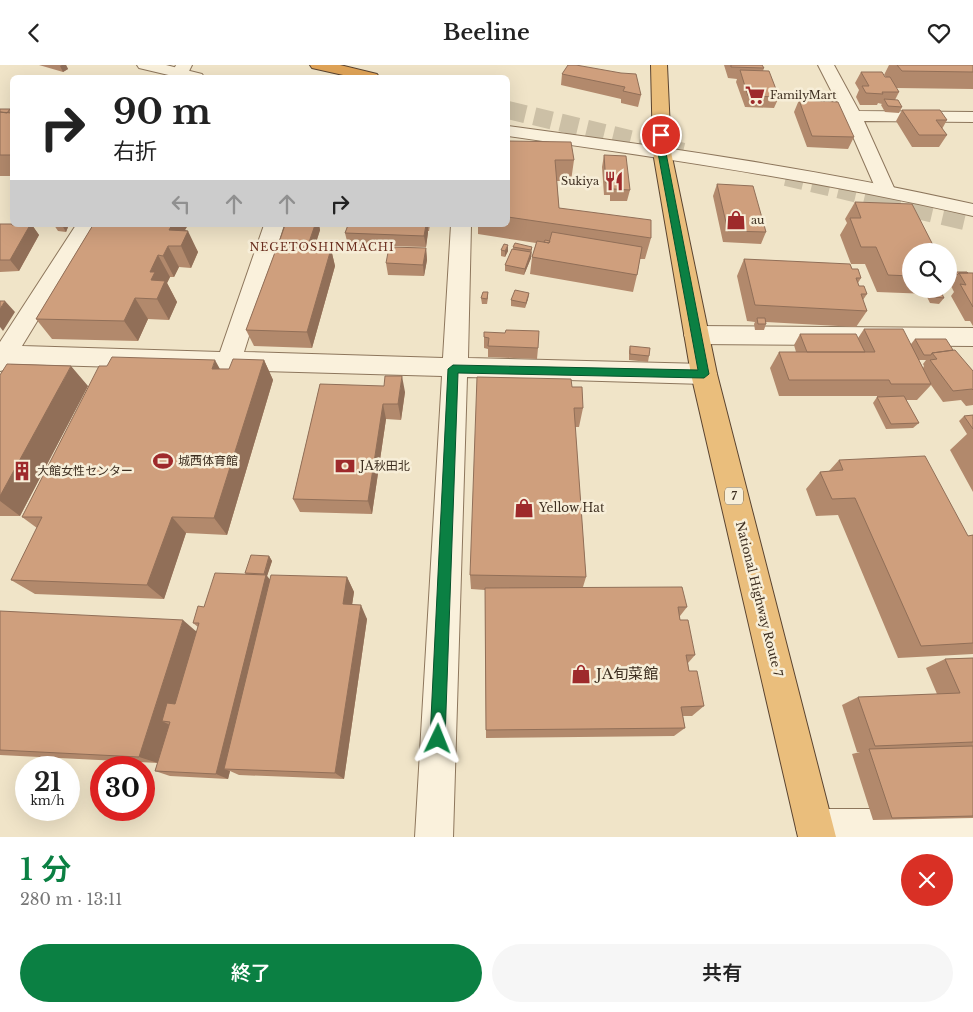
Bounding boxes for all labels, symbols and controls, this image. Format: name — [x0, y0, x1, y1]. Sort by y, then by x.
icon: back — [20, 19, 48, 47]
text: Beeline — [443, 19, 530, 46]
icon: heart — [925, 19, 953, 47]
supermarket icon: FamilyMart — [744, 84, 766, 106]
place label: FamilyMart — [770, 88, 837, 102]
text: 90 m — [113, 90, 211, 133]
icon: right — [30, 95, 95, 160]
pin — [640, 114, 682, 156]
icon: arrive — [647, 121, 675, 149]
text: 右折 — [113, 138, 157, 165]
restaurant icon: Sukiya — [603, 170, 625, 192]
place label: Sukiya — [561, 174, 600, 188]
icon: left — [167, 190, 195, 218]
icon: ahead — [220, 190, 248, 218]
icon: ahead — [273, 190, 301, 218]
icon: right — [326, 190, 354, 218]
shop icon: au — [725, 209, 747, 231]
place label: au — [751, 213, 765, 227]
district label: NEGETOSHINMACHI — [249, 240, 395, 254]
map controls — [902, 243, 957, 298]
button: search — [902, 243, 957, 298]
sports icon: 城西体育館 — [152, 450, 174, 472]
place label: 城西体育館 — [178, 453, 238, 468]
bank icon: JA秋田北 — [334, 455, 356, 477]
place label: JA秋田北 — [358, 458, 410, 473]
building icon: 大館女性センター — [11, 460, 33, 482]
place label: 大館女性センター — [37, 463, 133, 478]
road number: 7 — [725, 487, 743, 505]
shop icon: Yellow Hat — [513, 497, 535, 519]
place label: Yellow Hat — [538, 500, 605, 515]
street label: National Highway Route 7 — [733, 520, 786, 679]
shop icon: JA旬菜館 — [570, 663, 592, 685]
place label: JA旬菜館 — [594, 664, 658, 683]
position arrow — [411, 712, 463, 764]
speed limit sign: 30 — [90, 756, 155, 821]
text: 21 — [34, 767, 61, 798]
text: km/h — [30, 793, 65, 808]
text: 1 分 — [20, 851, 71, 888]
button: close — [901, 854, 953, 906]
text: 280 m · 13:11 — [20, 889, 122, 909]
button: 終了 — [20, 944, 482, 1002]
button: 共有 — [492, 944, 953, 1002]

